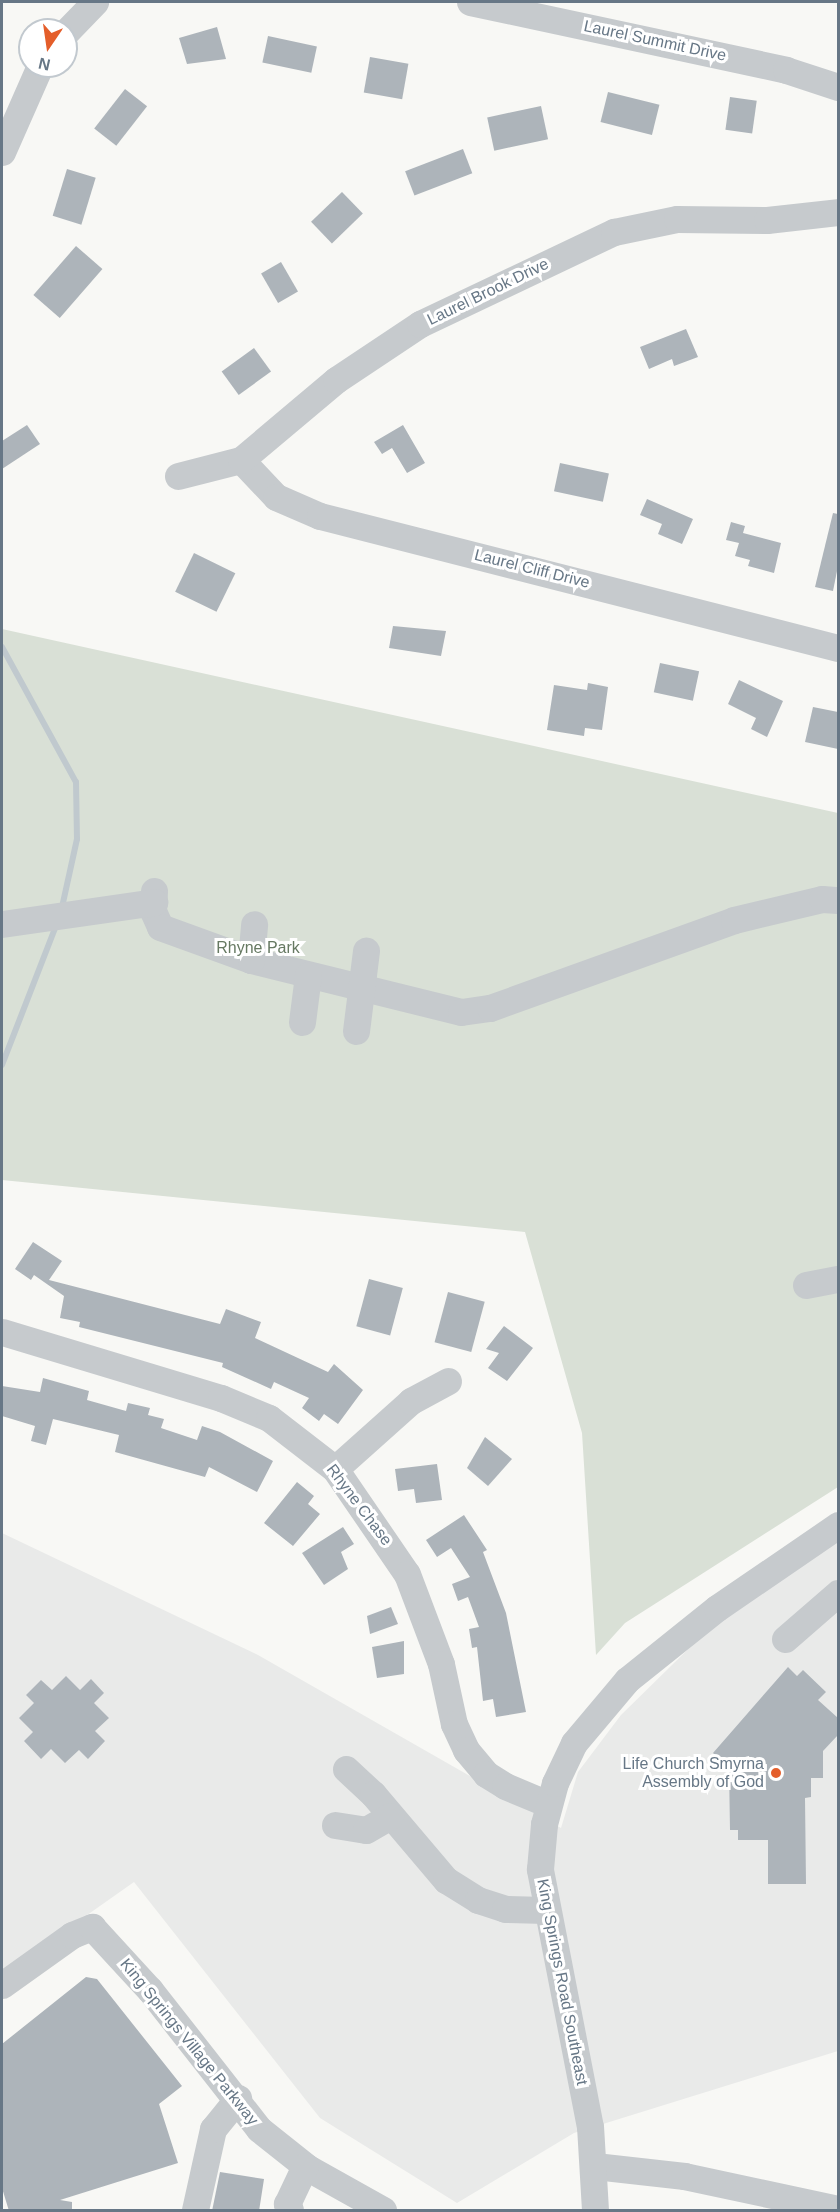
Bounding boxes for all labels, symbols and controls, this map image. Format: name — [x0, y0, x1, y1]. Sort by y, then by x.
street label: Laurel Summit Drive — [582, 17, 728, 65]
north arrow — [18, 18, 78, 78]
text: N — [37, 54, 52, 74]
street label: Laurel Brook Drive — [424, 254, 552, 330]
street label: Laurel Cliff Drive — [472, 545, 592, 593]
park label: Rhyne Park — [216, 938, 300, 958]
street label: Rhyne Chase — [322, 1461, 396, 1549]
place label: Life Church Smyrna Assembly of God — [623, 1754, 764, 1792]
marker: Life Church Smyrna Assembly of God — [769, 1766, 783, 1780]
street label: King Springs Road Southeast — [533, 1877, 591, 2087]
street label: King Springs Village Parkway — [116, 1955, 262, 2129]

